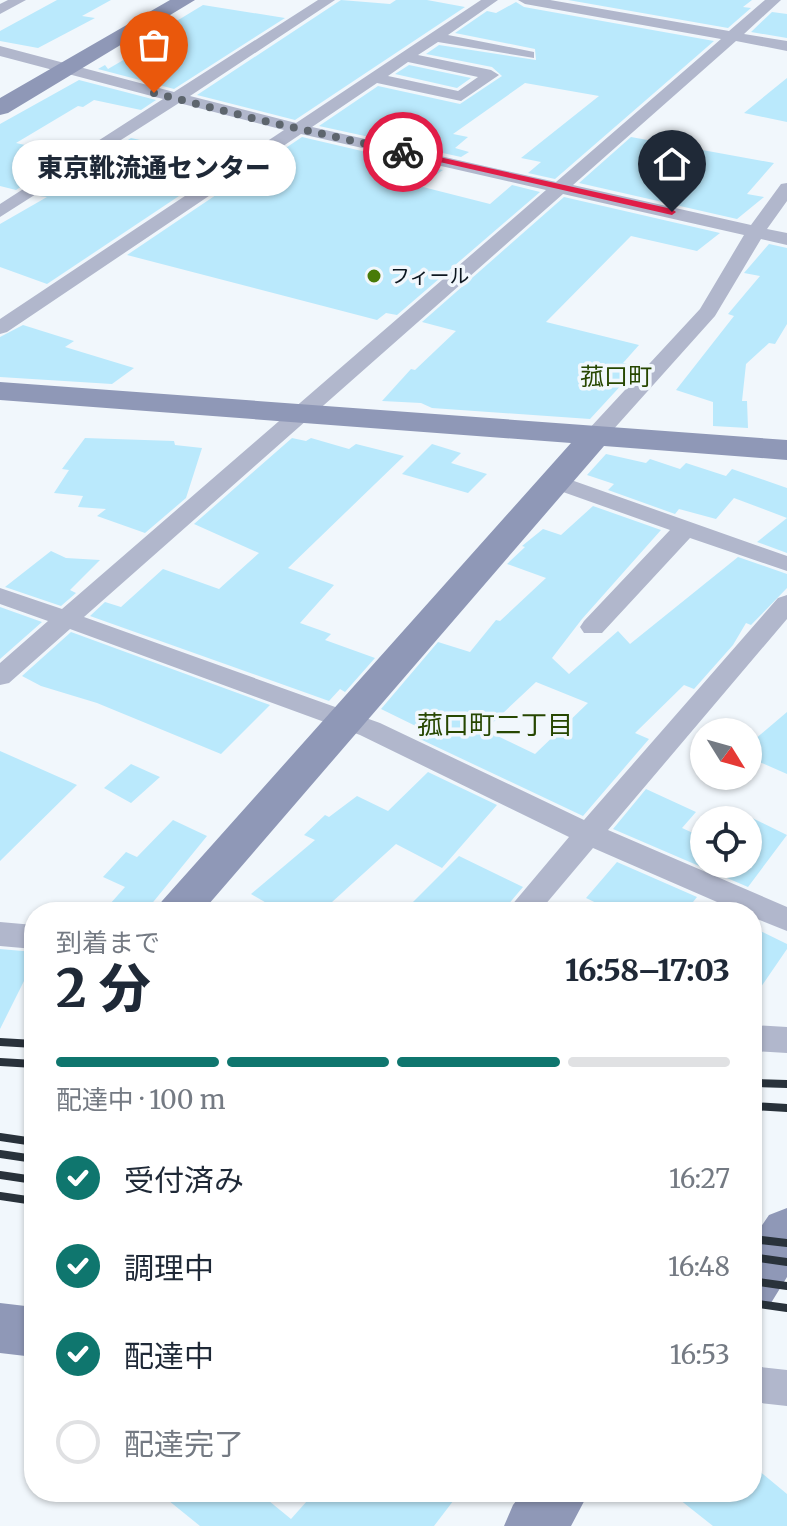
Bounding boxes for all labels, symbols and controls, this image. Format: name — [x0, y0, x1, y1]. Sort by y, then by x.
pin — [120, 11, 188, 93]
icon: bag — [132, 23, 176, 67]
courier — [363, 112, 443, 192]
icon: bike — [381, 130, 425, 174]
pin — [638, 130, 706, 212]
callout: 東京靴流通センター — [12, 141, 296, 197]
icon: home — [650, 142, 694, 186]
text: 東京靴流通センター — [37, 151, 271, 184]
place label: フィール — [390, 263, 470, 288]
marker: フィール — [365, 267, 383, 285]
district label: 菰口町 — [580, 361, 652, 392]
district label: 菰口町二丁目 — [417, 708, 573, 741]
north arrow — [690, 718, 762, 790]
map controls — [690, 718, 762, 878]
button: locate — [690, 806, 762, 878]
text: 到着まで — [56, 926, 160, 959]
text: 16:58–17:03 — [565, 951, 730, 989]
text: 2 分 — [56, 956, 151, 1021]
text: 配達中 · 100 m — [56, 1083, 226, 1116]
icon: check — [56, 1156, 100, 1200]
text: 受付済み — [124, 1161, 244, 1199]
text: 16:27 — [669, 1162, 730, 1195]
icon: check — [56, 1244, 100, 1288]
text: 調理中 — [124, 1249, 214, 1287]
text: 16:48 — [668, 1250, 730, 1283]
icon: check — [56, 1332, 100, 1376]
text: 配達中 — [124, 1337, 214, 1375]
text: 16:53 — [670, 1338, 730, 1371]
text: 配達完了 — [124, 1425, 244, 1463]

